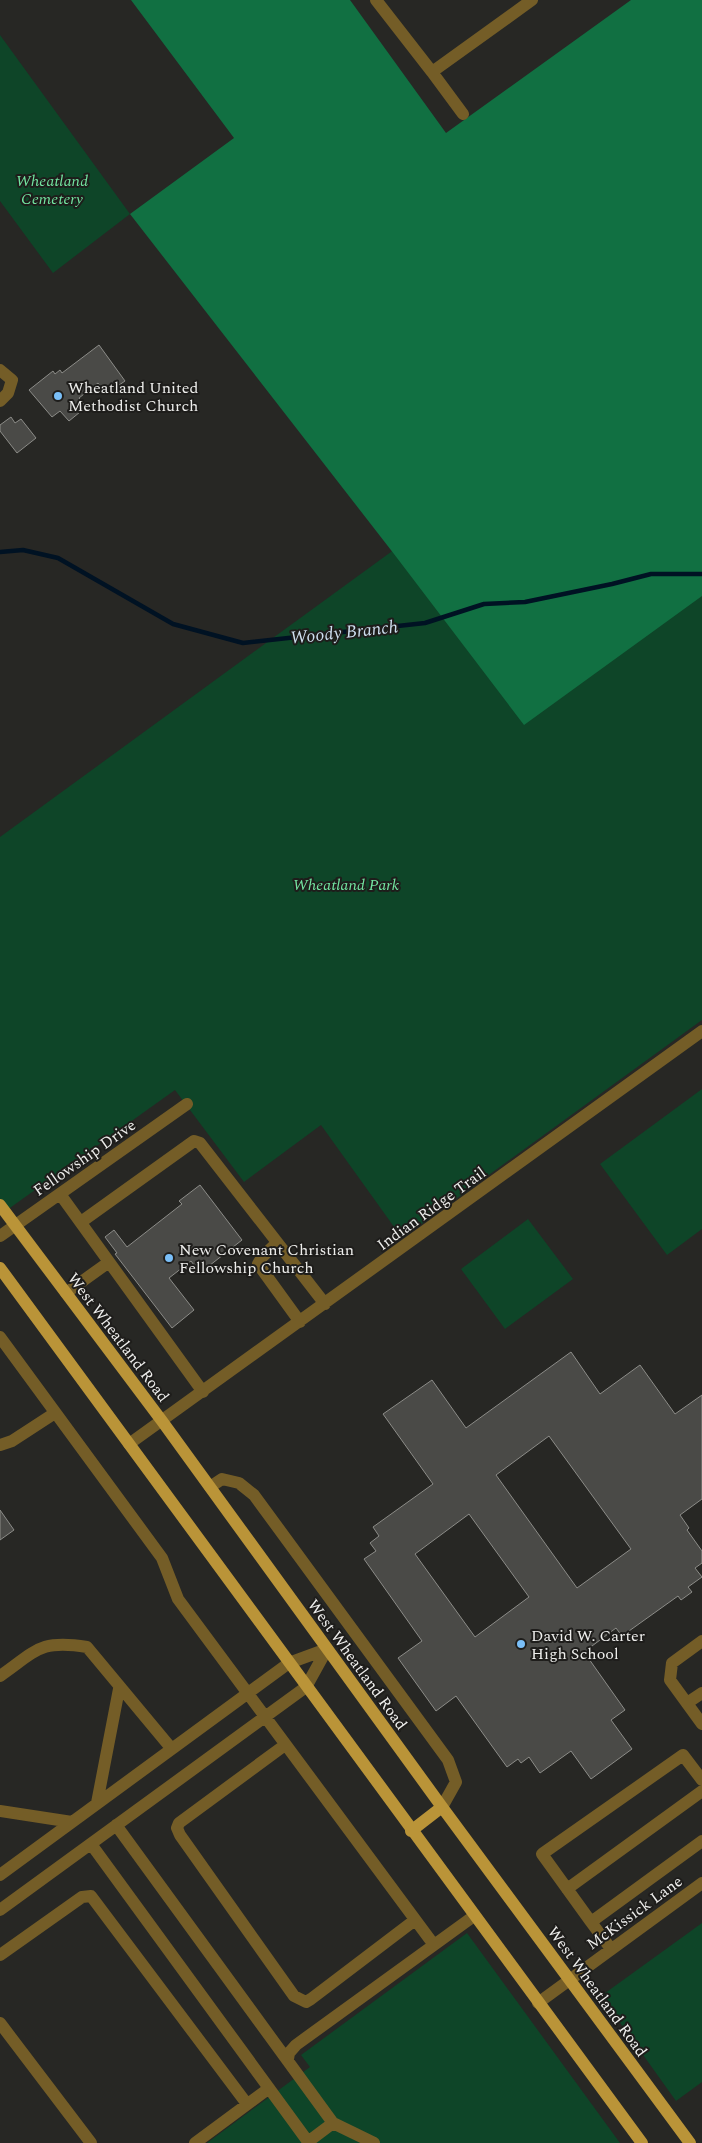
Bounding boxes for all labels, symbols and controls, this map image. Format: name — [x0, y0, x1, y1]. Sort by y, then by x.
park label: Wheatland Cemetery — [16, 169, 88, 211]
place label: Wheatland United Methodist Church — [68, 376, 198, 418]
marker: Wheatland United Methodist Church — [52, 390, 64, 402]
water label: Woody Branch — [289, 613, 399, 652]
park label: Wheatland Park — [293, 873, 400, 897]
street label: Fellowship Drive — [28, 1113, 141, 1202]
street label: Indian Ridge Trail — [372, 1161, 491, 1257]
place label: New Covenant Christian Fellowship Church — [179, 1238, 354, 1280]
marker: New Covenant Christian Fellowship Church — [163, 1252, 175, 1264]
street label: West Wheatland Road — [61, 1268, 175, 1407]
street label: West Wheatland Road — [301, 1594, 413, 1735]
place label: David W. Carter High School — [531, 1624, 645, 1666]
marker: David W. Carter High School — [515, 1638, 527, 1650]
street label: McKissick Lane — [582, 1870, 688, 1956]
street label: West Wheatland Road — [541, 1921, 653, 2062]

